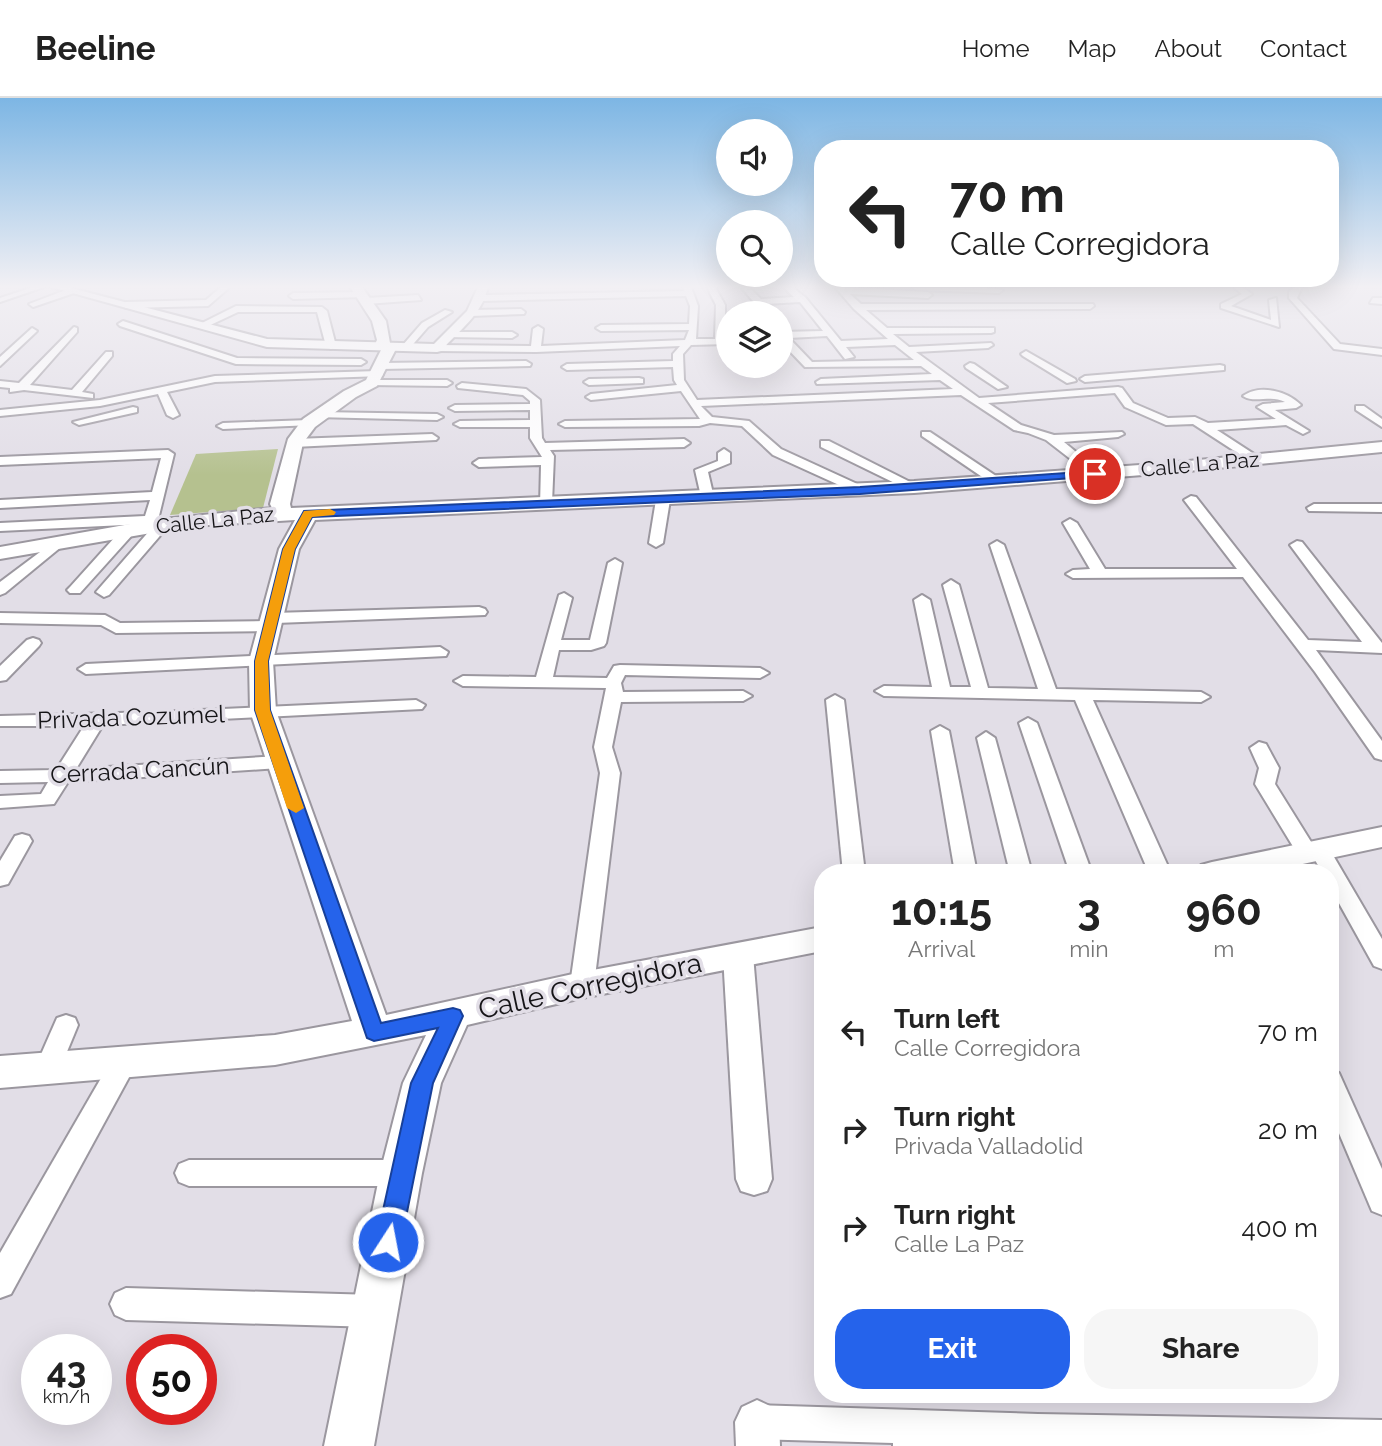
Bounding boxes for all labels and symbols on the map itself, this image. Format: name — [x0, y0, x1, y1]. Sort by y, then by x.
pin — [1065, 444, 1125, 504]
street label: Calle La Paz — [1140, 446, 1260, 482]
street label: Calle La Paz — [155, 501, 275, 539]
street label: Privada Cozumel — [37, 699, 226, 735]
street label: Cerrada Cancún — [50, 751, 230, 789]
street label: Calle Corregidora — [475, 946, 705, 1026]
position arrow — [351, 1205, 425, 1279]
speed limit sign: 50 — [126, 1334, 217, 1425]

